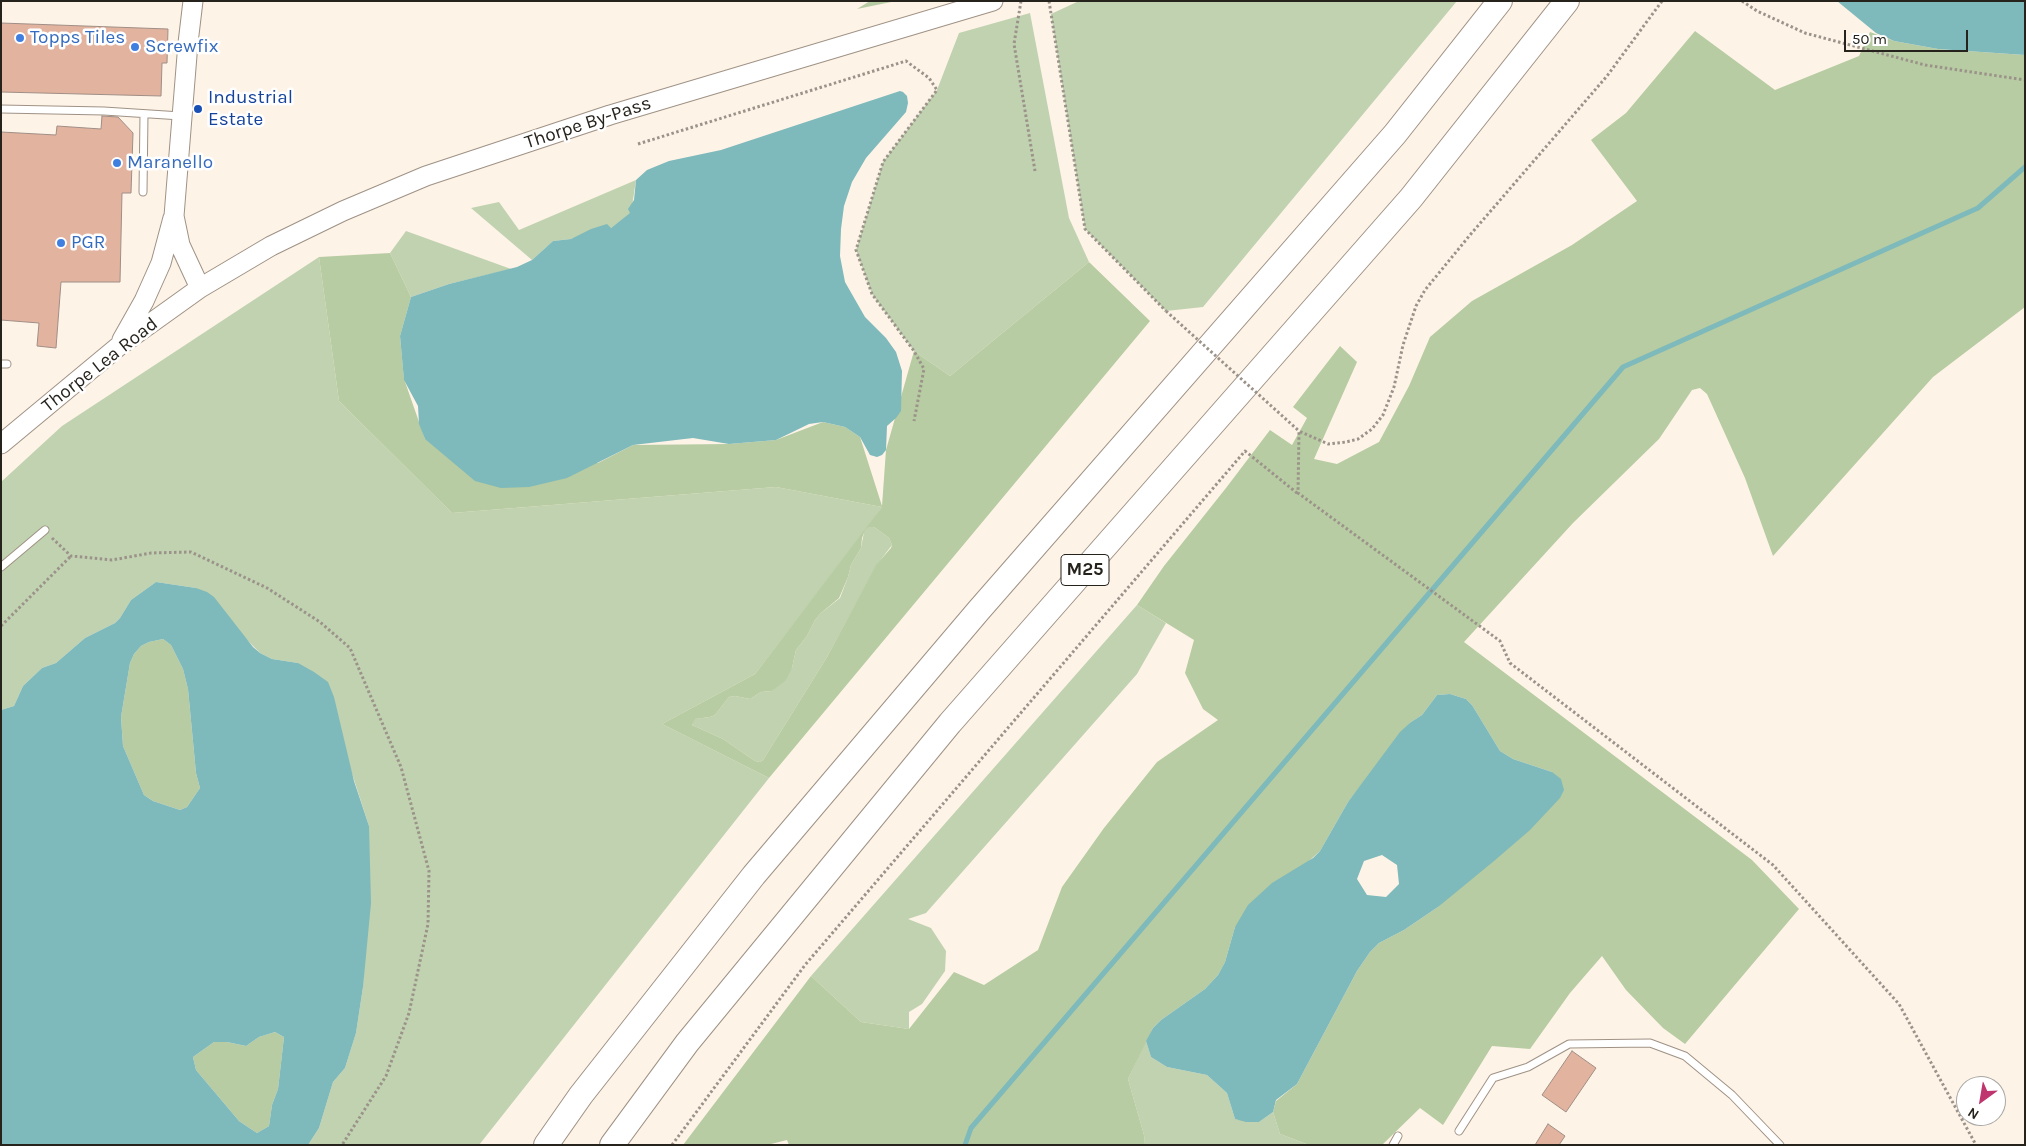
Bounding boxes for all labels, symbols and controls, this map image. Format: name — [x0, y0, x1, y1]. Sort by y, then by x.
scale bar — [1846, 20, 1970, 52]
place label: Topps Tiles — [30, 27, 125, 49]
text: 50 m — [1852, 30, 1887, 48]
marker: Topps Tiles — [14, 32, 26, 44]
place label: Screwfix — [145, 36, 219, 58]
marker: Screwfix — [129, 41, 141, 53]
place label: Industrial Estate — [208, 87, 293, 131]
street label: Thorpe By-Pass — [522, 92, 654, 154]
marker: Industrial Estate — [192, 103, 204, 115]
place label: Maranello — [127, 152, 213, 174]
marker: Maranello — [111, 157, 123, 169]
place label: PGR — [71, 232, 105, 254]
marker: PGR — [55, 237, 67, 249]
street label: Thorpe Lea Road — [37, 313, 163, 417]
road number: M25 — [1061, 554, 1109, 586]
north arrow — [1956, 1076, 2006, 1126]
text: N — [1965, 1103, 1982, 1123]

